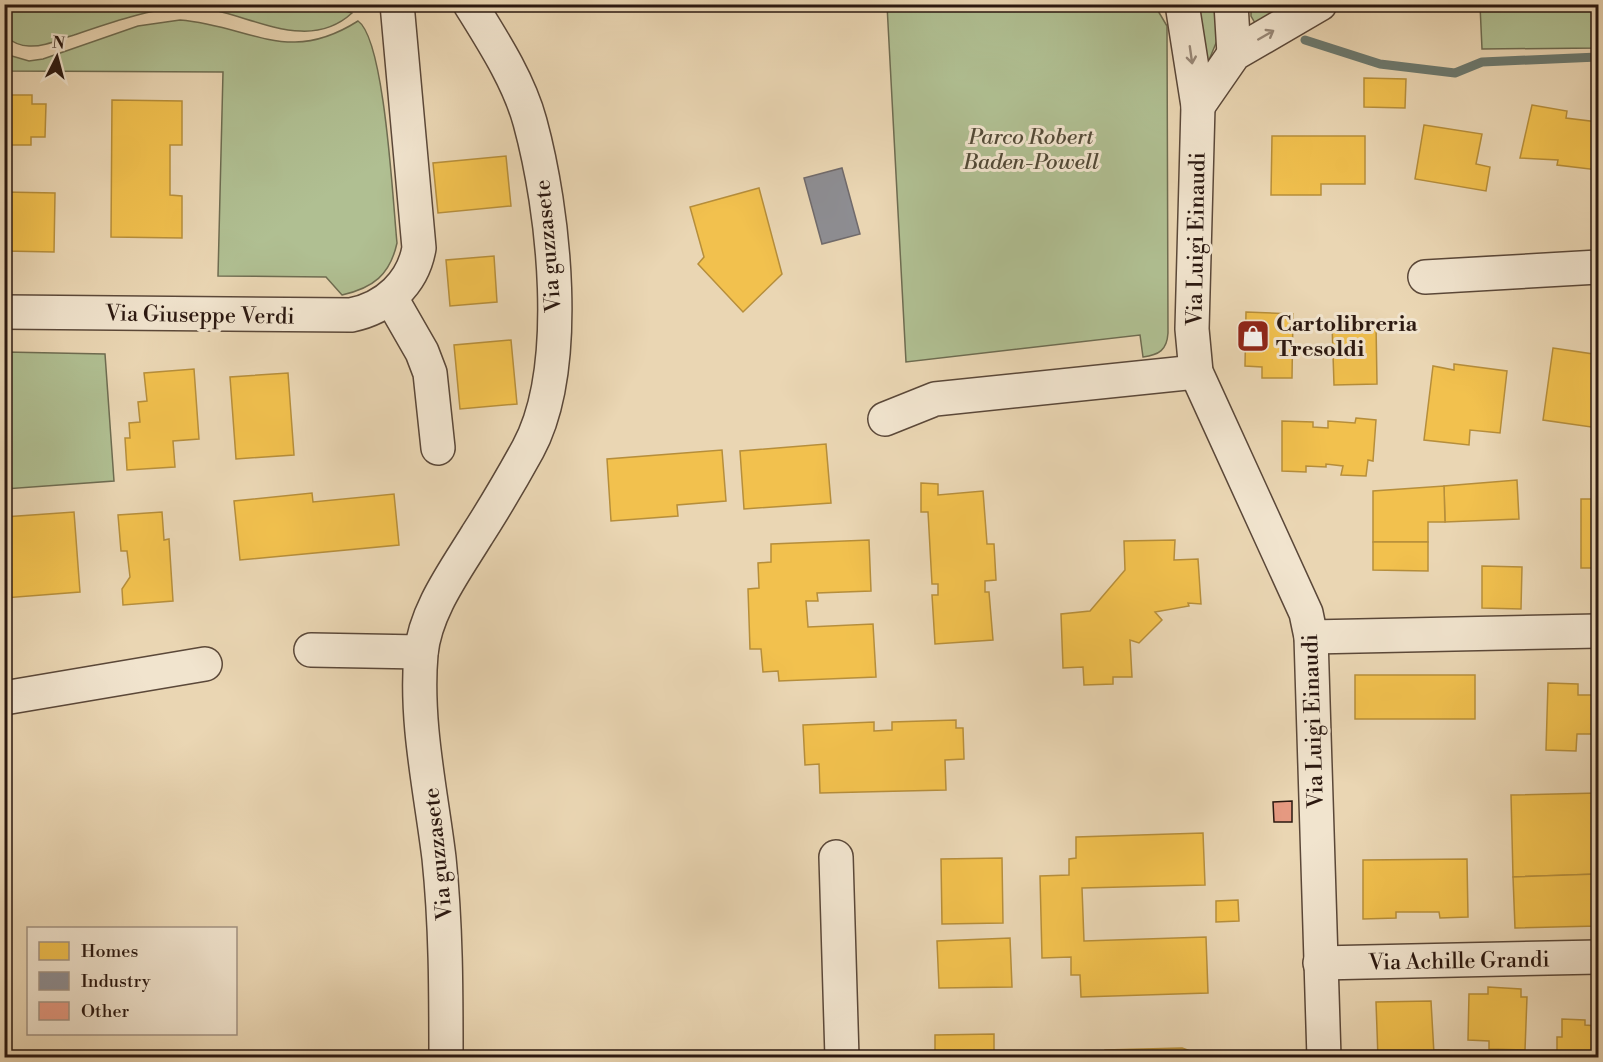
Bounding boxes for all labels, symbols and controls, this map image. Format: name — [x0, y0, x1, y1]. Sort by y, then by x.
north arrow — [27, 27, 87, 87]
one-way arrow — [1257, 29, 1274, 41]
text: N — [51, 32, 66, 54]
one-way arrow — [1185, 45, 1196, 65]
park label: Parco Robert Baden-Powell — [962, 124, 1099, 176]
street label: Via Luigi Einaudi — [1181, 152, 1212, 327]
street label: Via guzzasete — [529, 178, 568, 314]
street label: Via Giuseppe Verdi — [104, 300, 295, 331]
place label: Cartolibreria Tresoldi — [1276, 311, 1419, 363]
shop icon: Cartolibreria Tresoldi — [1235, 318, 1271, 354]
street label: Via Luigi Einaudi — [1297, 634, 1330, 809]
street label: Via guzzasete — [418, 786, 459, 922]
legend — [27, 927, 237, 1035]
text: Homes — [81, 940, 138, 963]
street label: Via Achille Grandi — [1367, 946, 1550, 977]
text: Industry — [81, 970, 151, 993]
text: Other — [81, 1000, 129, 1023]

